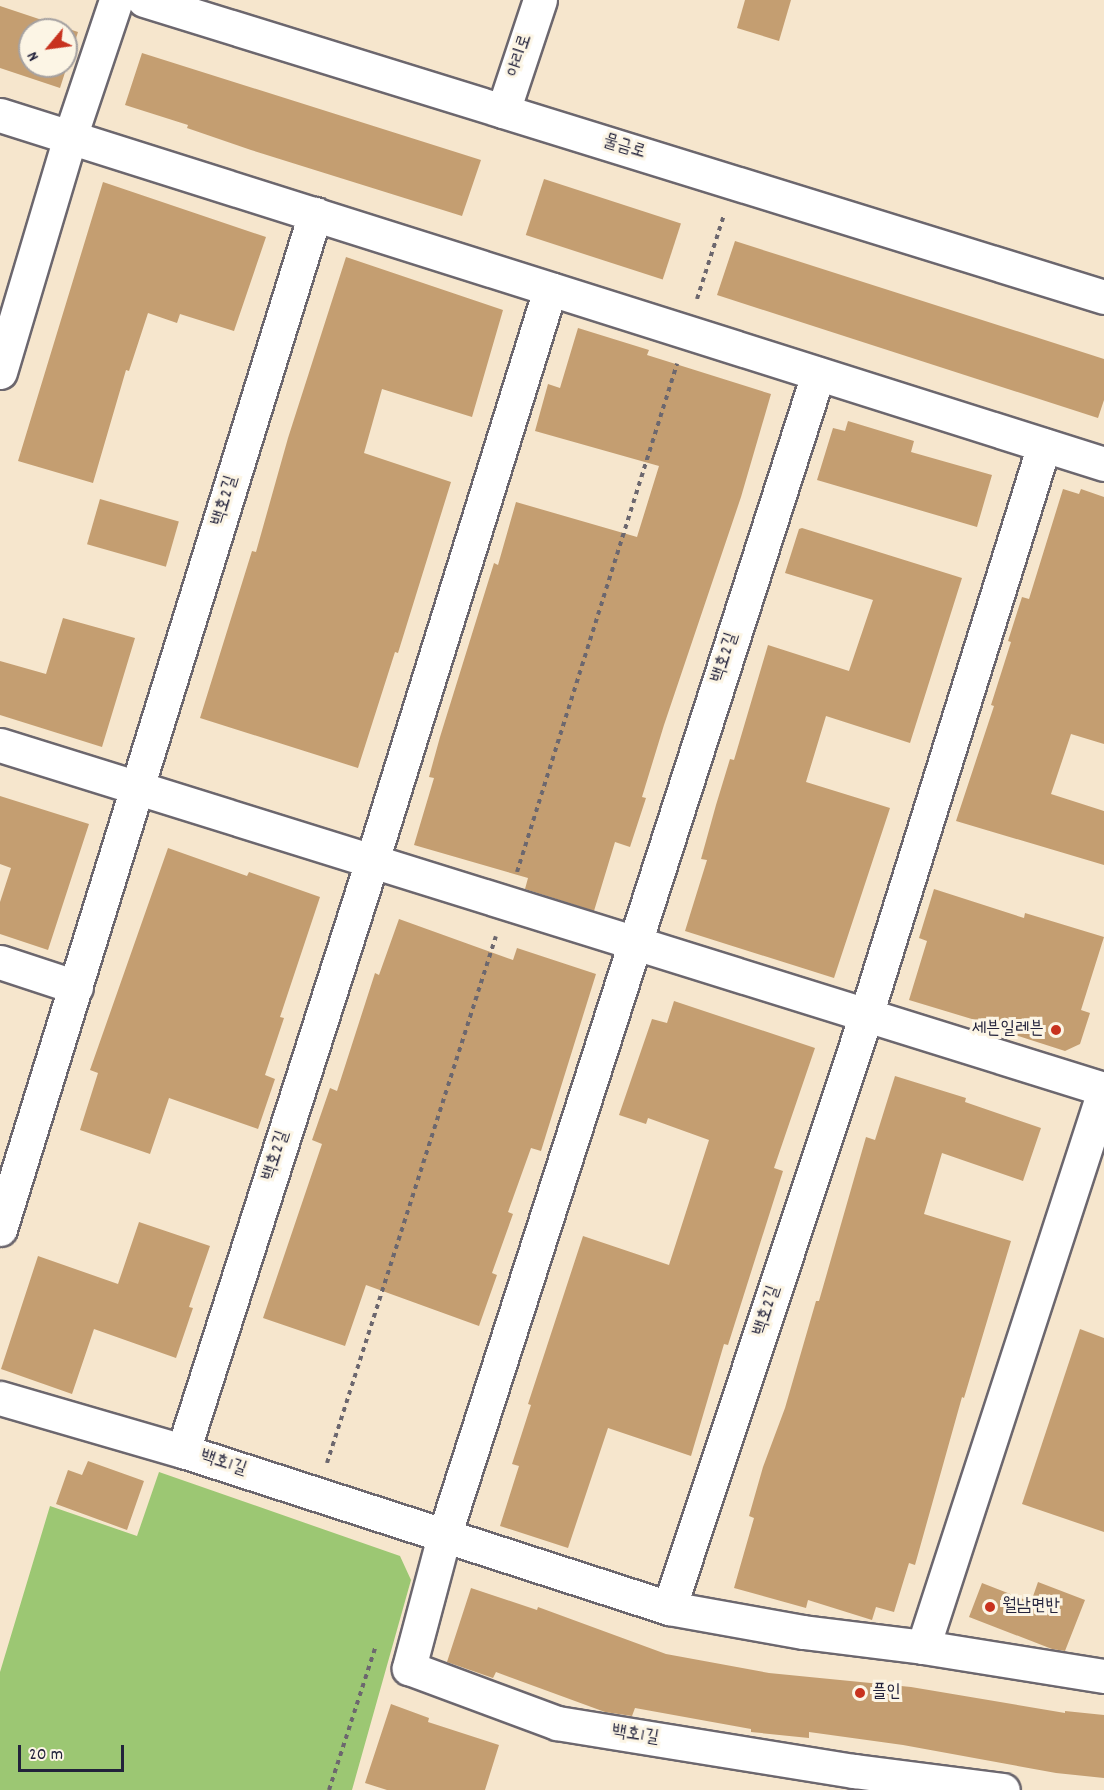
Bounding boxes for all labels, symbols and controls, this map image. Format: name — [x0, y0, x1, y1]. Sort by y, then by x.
north arrow — [18, 18, 78, 78]
street label: 야리로 — [504, 32, 538, 80]
text: N — [22, 47, 46, 65]
street label: 물금로 — [600, 131, 648, 165]
street label: 백호2길 — [208, 473, 244, 529]
street label: 백호2길 — [708, 630, 744, 686]
place label: 세븐일레븐 — [972, 1019, 1044, 1041]
marker: 세븐일레븐 — [1049, 1023, 1063, 1037]
street label: 백호2길 — [259, 1128, 295, 1184]
street label: 백호2길 — [750, 1283, 786, 1339]
street label: 백호1길 — [197, 1446, 249, 1482]
place label: 월남면반 — [1002, 1596, 1060, 1618]
marker: 월남면반 — [983, 1600, 997, 1614]
place label: 플인 — [872, 1682, 901, 1704]
marker: 플인 — [853, 1686, 867, 1700]
street label: 백호1길 — [610, 1722, 660, 1750]
scale bar — [21, 1733, 128, 1771]
text: 20 m — [29, 1743, 63, 1768]

